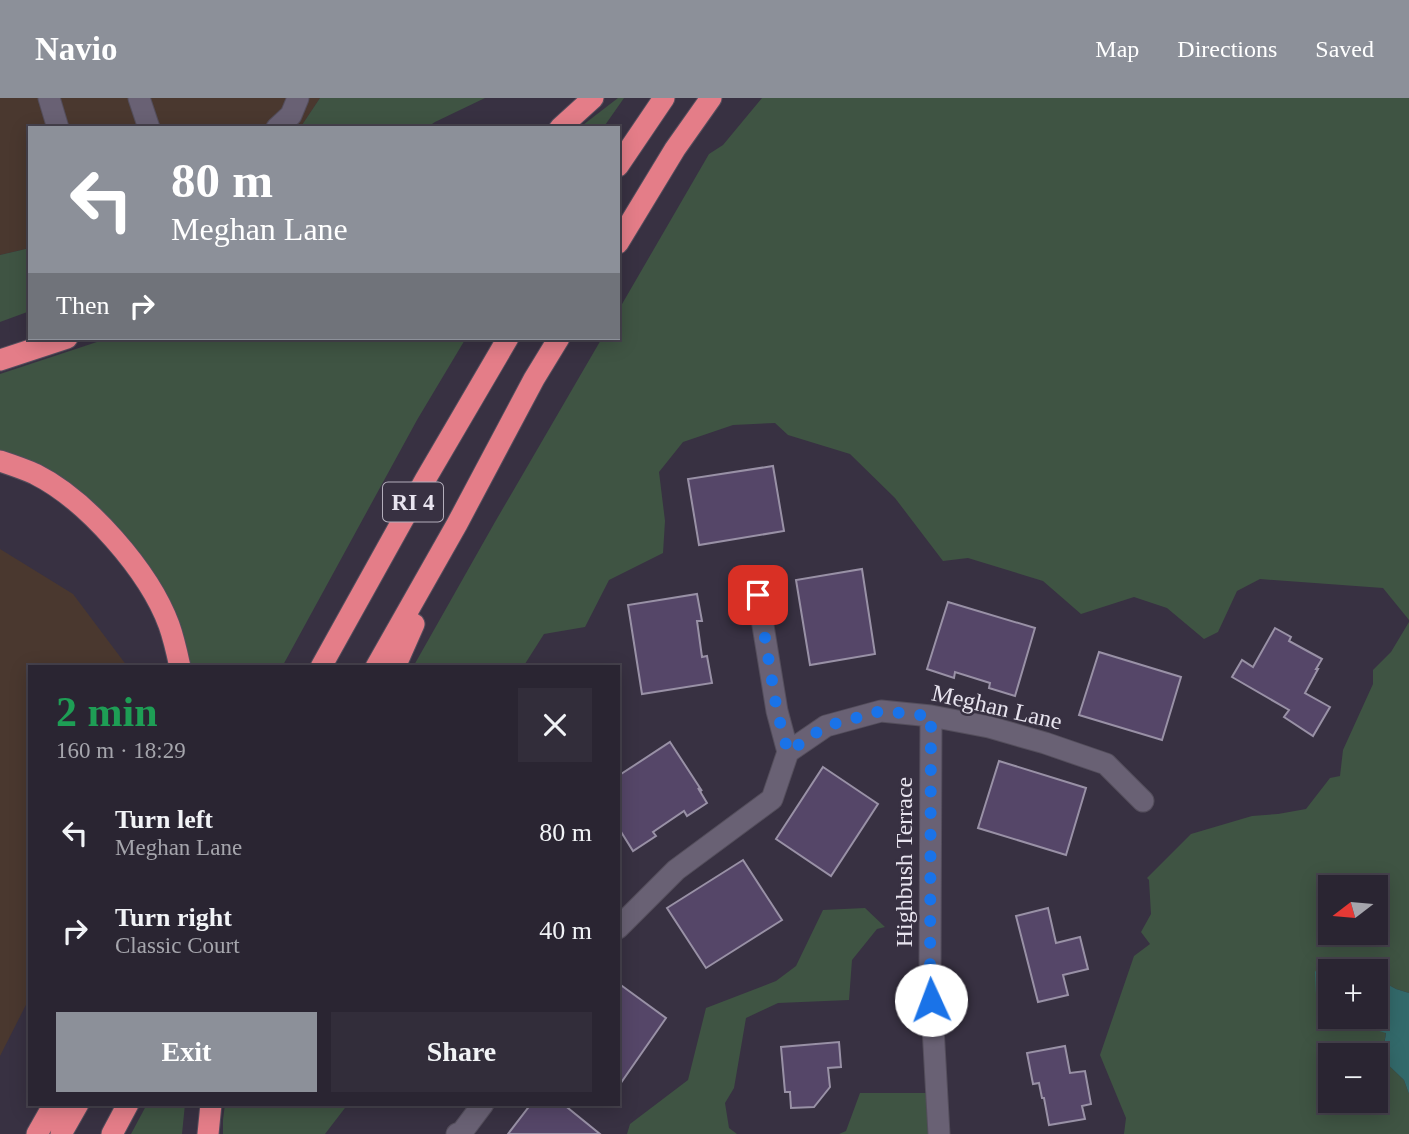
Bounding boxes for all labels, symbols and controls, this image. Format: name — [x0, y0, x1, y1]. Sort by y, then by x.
text: Navio — [35, 31, 118, 67]
text: Map — [1095, 36, 1139, 62]
text: Directions — [1177, 36, 1277, 62]
text: Saved — [1315, 36, 1374, 62]
text: 80 m — [171, 153, 273, 208]
icon: left — [56, 154, 147, 245]
text: Meghan Lane — [171, 211, 348, 247]
icon: right — [123, 287, 161, 325]
text: Then — [56, 291, 109, 320]
road number: RI 4 — [383, 482, 443, 522]
pin — [728, 565, 788, 625]
icon: arrive — [739, 576, 777, 614]
street label: Meghan Lane — [929, 679, 1065, 735]
button: close — [518, 688, 592, 762]
text: 2 min — [56, 689, 158, 735]
text: 160 m · 18:29 — [56, 738, 186, 763]
street label: Highbush Terrace — [891, 777, 917, 947]
text: Turn left — [115, 805, 213, 834]
icon: left — [56, 814, 94, 852]
text: 80 m — [539, 818, 592, 847]
text: Meghan Lane — [115, 835, 242, 860]
north arrow — [1318, 875, 1388, 945]
map controls — [1318, 875, 1388, 1113]
text: Turn right — [115, 903, 232, 932]
icon: right — [56, 912, 94, 950]
text: 40 m — [539, 916, 592, 945]
text: Classic Court — [115, 933, 240, 958]
button: + — [1318, 959, 1388, 1029]
position arrow — [894, 963, 968, 1037]
button: Exit — [56, 1012, 317, 1092]
button: Share — [331, 1012, 592, 1092]
button: − — [1318, 1043, 1388, 1113]

